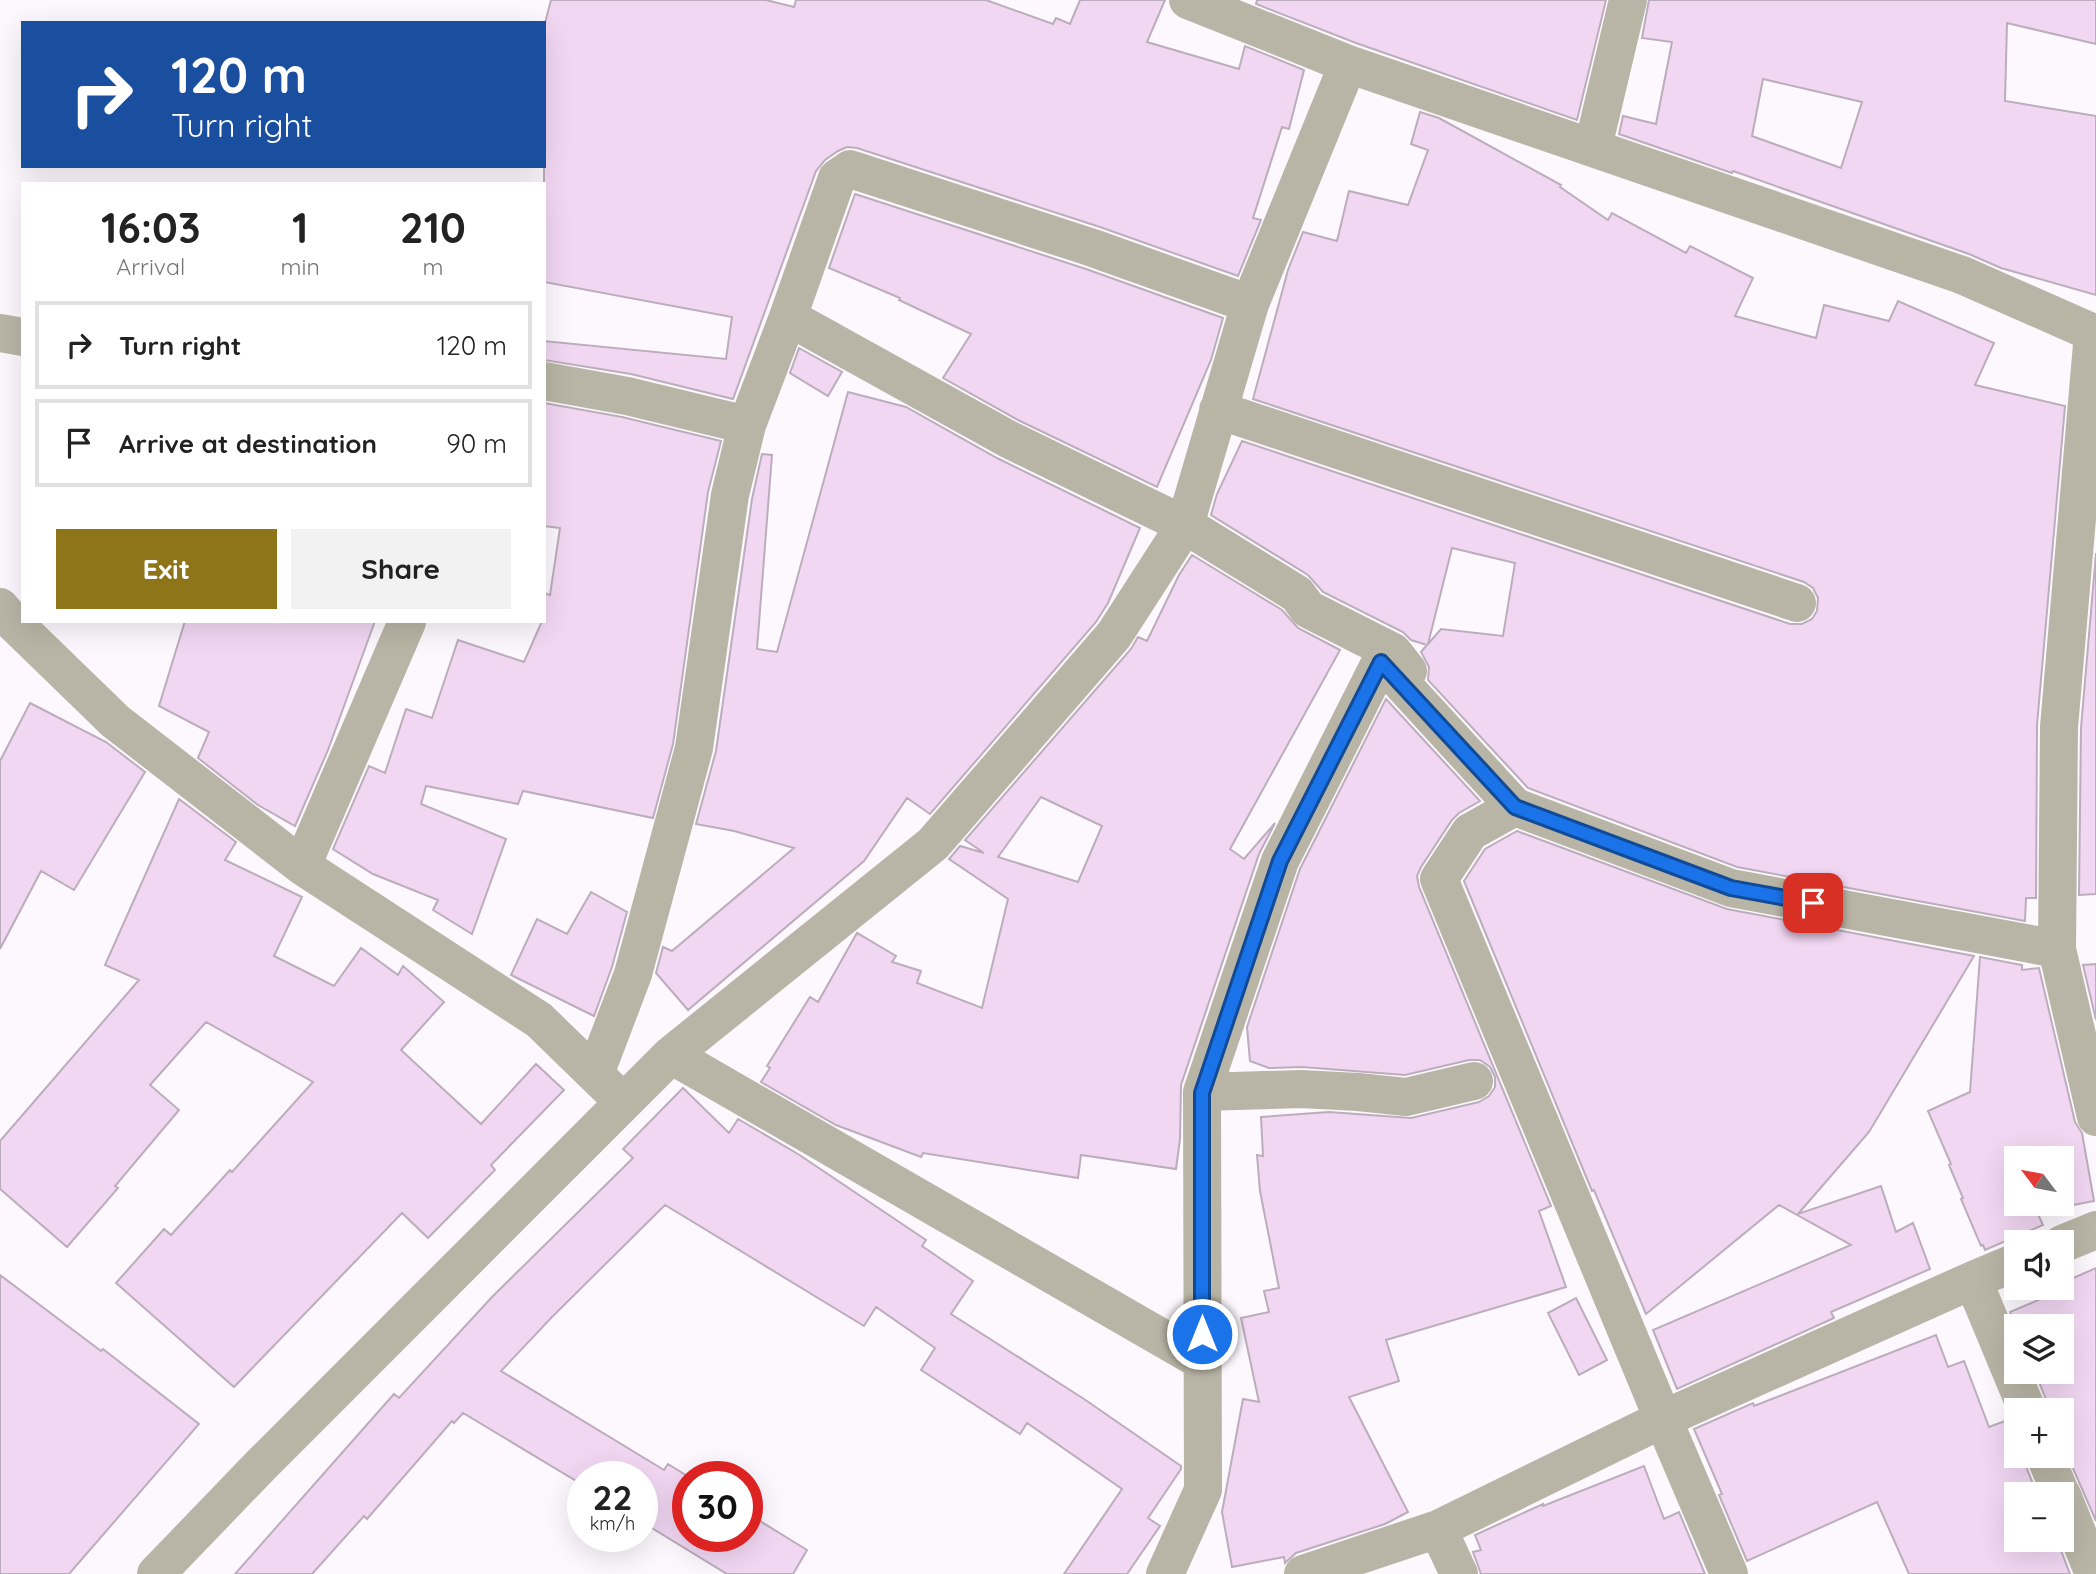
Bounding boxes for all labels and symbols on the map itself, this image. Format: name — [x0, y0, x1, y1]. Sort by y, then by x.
pin — [1783, 873, 1843, 933]
north arrow — [2004, 1146, 2074, 1216]
position arrow — [1165, 1297, 1239, 1371]
speed limit sign: 30 — [672, 1461, 763, 1552]

